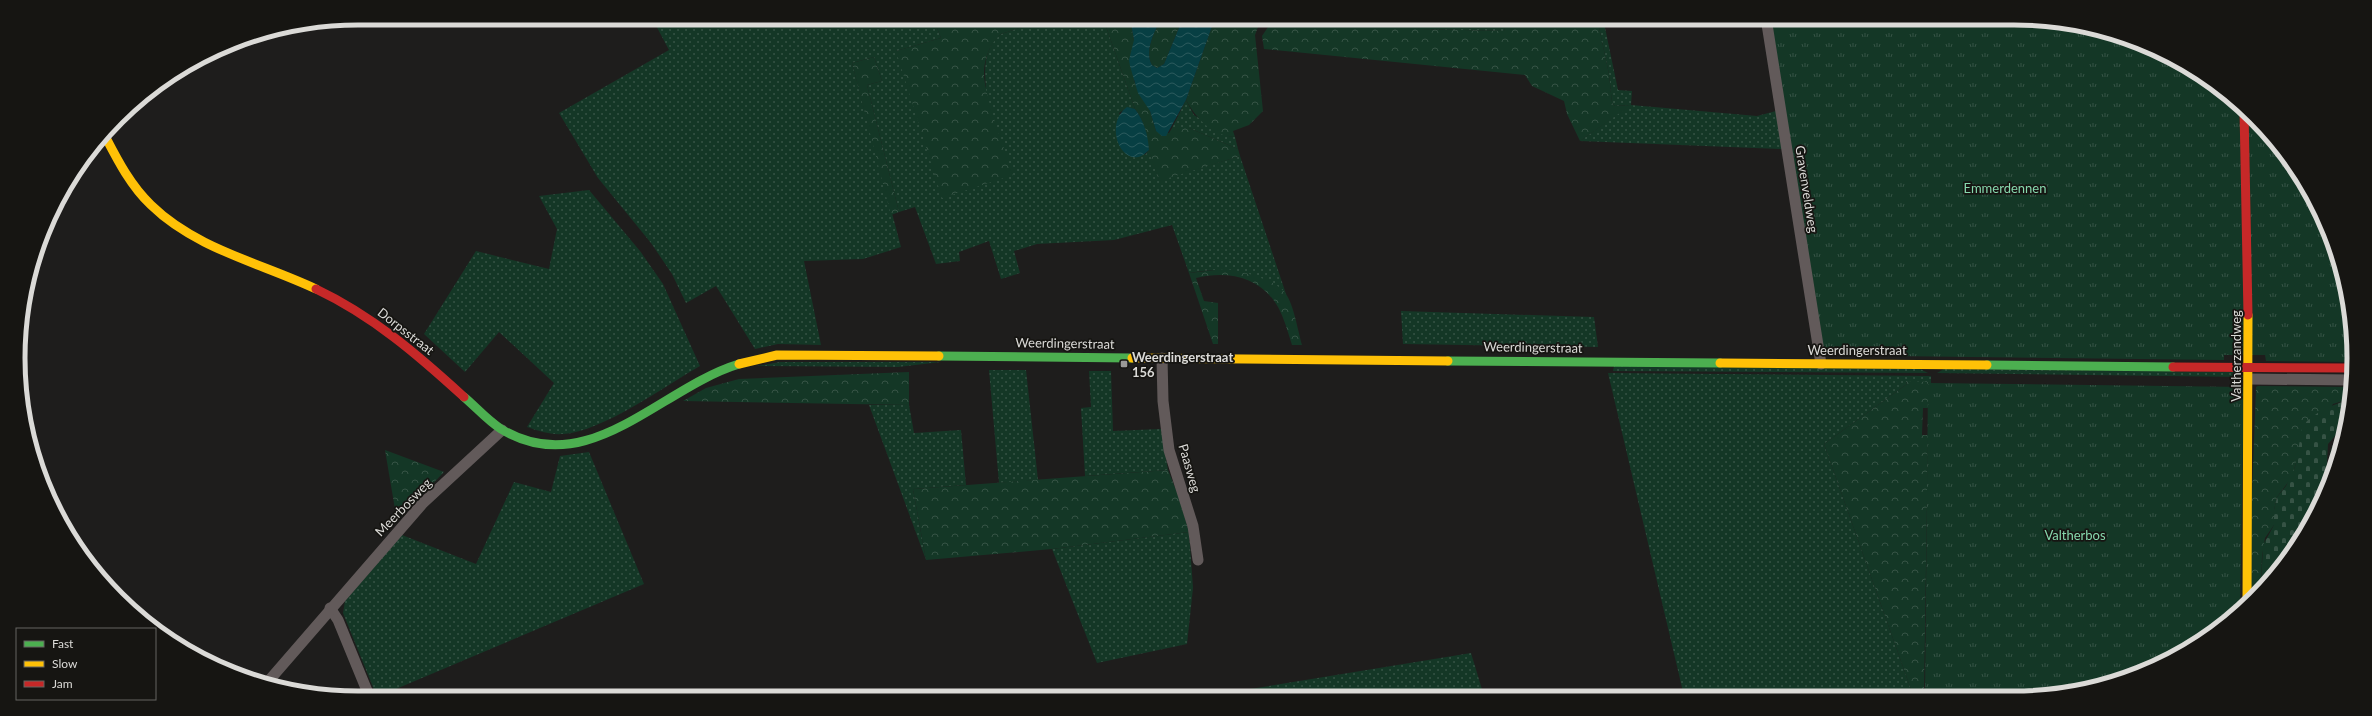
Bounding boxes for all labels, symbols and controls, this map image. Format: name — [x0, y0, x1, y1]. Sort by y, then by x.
street label: Gravenveldweg — [1792, 144, 1822, 234]
park label: Emmerdennen — [1964, 180, 2046, 196]
street label: Dorpsstraat — [375, 304, 438, 358]
street label: Valtherzandweg — [2228, 310, 2244, 402]
street label: Weerdingerstraat — [1015, 334, 1115, 352]
street label: Weerdingerstraat — [1483, 338, 1583, 356]
street label: Weerdingerstraat — [1807, 342, 1907, 358]
place label: Weerdingerstraat 156 — [1132, 349, 1233, 380]
marker: Weerdingerstraat 156 — [1119, 359, 1129, 369]
street label: Paasweg — [1175, 442, 1205, 494]
street label: Meerbosweg — [371, 475, 435, 539]
park label: Valtherbos — [2044, 527, 2106, 543]
legend — [16, 628, 156, 700]
text: Fast — [52, 636, 74, 651]
text: Slow — [52, 656, 78, 671]
text: Jam — [52, 676, 73, 691]

